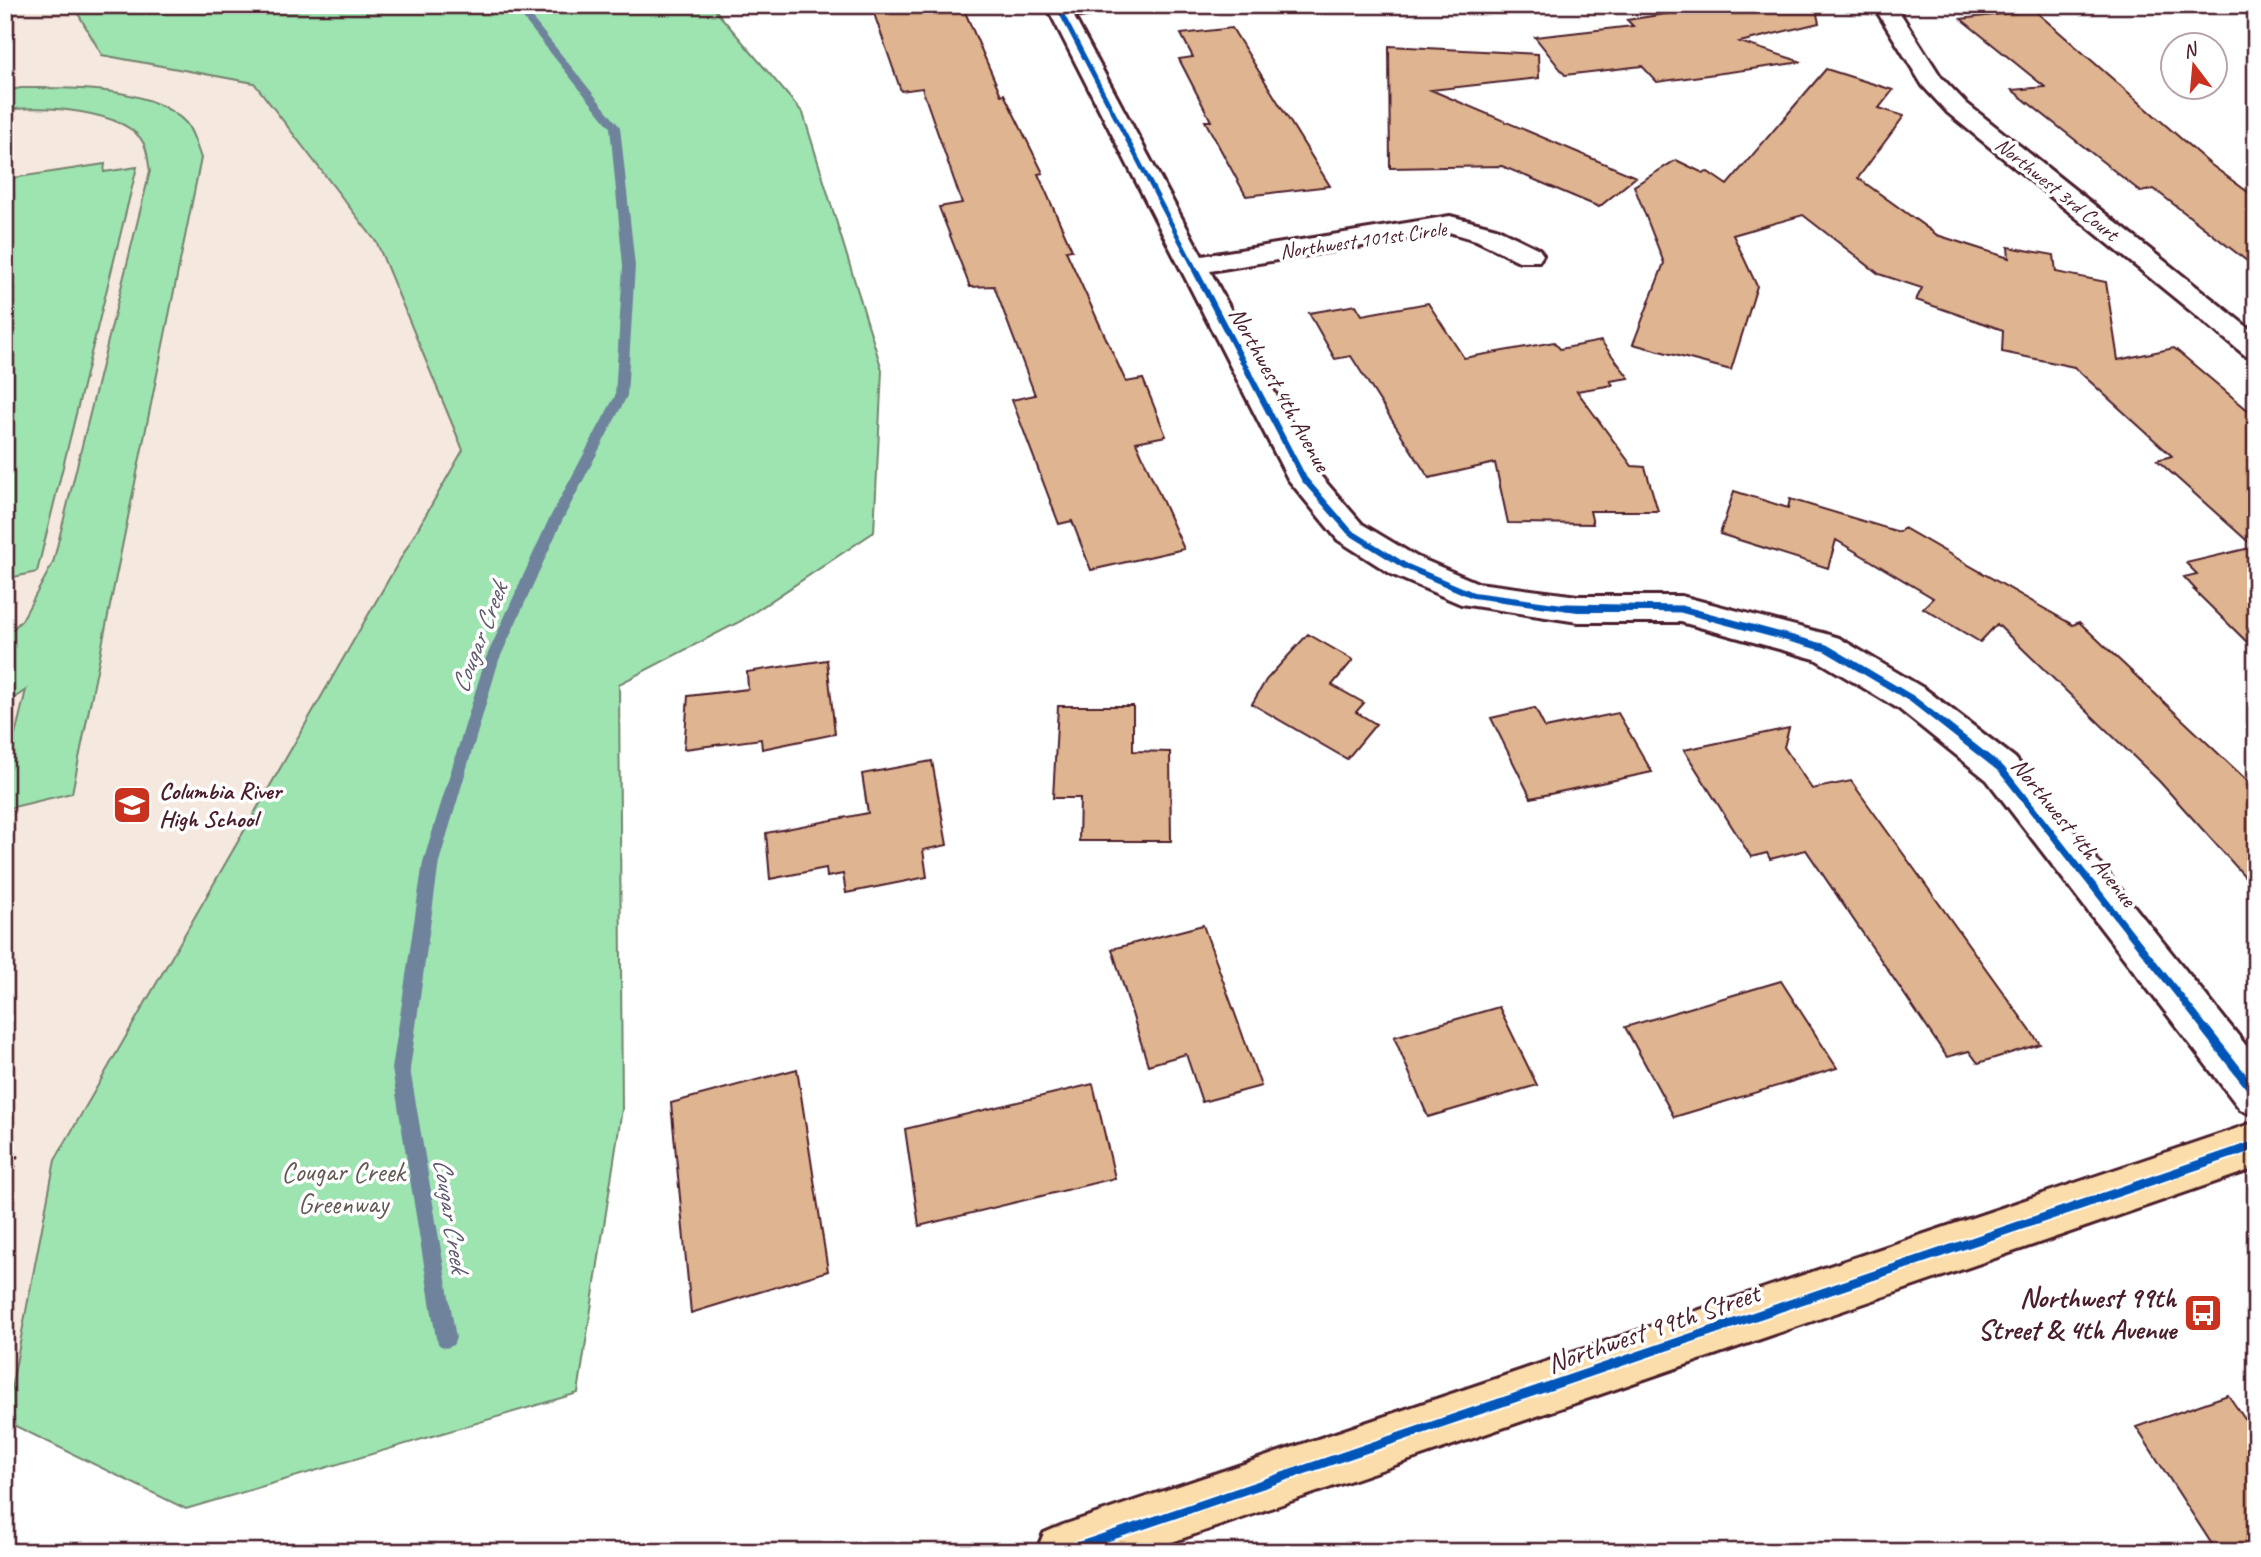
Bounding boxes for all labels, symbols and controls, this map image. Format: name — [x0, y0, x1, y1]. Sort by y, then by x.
north arrow — [2160, 32, 2230, 102]
text: N — [2181, 37, 2202, 64]
street label: Northwest 3rd Court — [1990, 131, 2125, 248]
street label: Northwest 101st Circle — [1278, 215, 1449, 265]
street label: Northwest 4th Avenue — [1222, 302, 1339, 478]
water label: Cougar Creek — [443, 574, 517, 697]
street label: Northwest 4th Avenue — [2005, 751, 2145, 914]
place label: Columbia River High School — [159, 776, 284, 834]
school or university icon: Columbia River High School — [111, 784, 153, 826]
park label: Cougar Creek Greenway — [281, 1154, 408, 1221]
water label: Cougar Creek — [426, 1156, 477, 1279]
street label: Northwest 99th Street — [1542, 1274, 1766, 1381]
place label: Northwest 99th Street & 4th Avenue — [1978, 1280, 2179, 1347]
bus stop icon: Northwest 99th Street & 4th Avenue — [2182, 1292, 2224, 1334]

